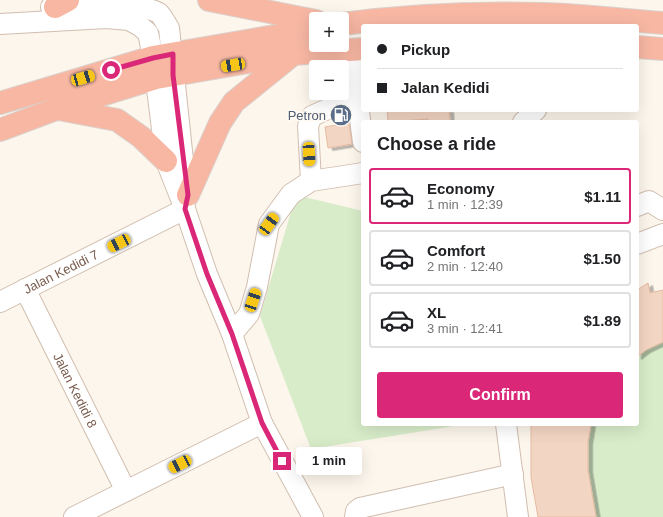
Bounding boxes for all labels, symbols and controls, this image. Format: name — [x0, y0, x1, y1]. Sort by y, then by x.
map controls — [309, 12, 349, 100]
button: + — [309, 12, 349, 52]
text: Pickup — [401, 41, 450, 58]
car — [220, 57, 246, 73]
button: − — [309, 60, 349, 100]
route start — [102, 61, 120, 79]
car — [70, 69, 96, 87]
text: Jalan Kedidi — [401, 79, 489, 96]
fuel station icon: Petron — [328, 102, 354, 128]
place label: Petron — [288, 108, 326, 123]
text: Choose a ride — [377, 134, 496, 154]
car — [302, 142, 316, 166]
icon: car — [379, 178, 415, 214]
text: Economy — [427, 180, 495, 197]
text: $1.11 — [584, 188, 621, 205]
text: 1 min · 12:39 — [427, 197, 503, 212]
car — [257, 211, 281, 237]
car — [106, 232, 132, 254]
icon: car — [379, 240, 415, 276]
text: Comfort — [427, 242, 485, 259]
street label: Jalan Kedidi 7 — [21, 246, 101, 297]
text: $1.50 — [583, 250, 621, 267]
text: 2 min · 12:40 — [427, 259, 503, 274]
car — [244, 287, 262, 313]
icon: car — [379, 302, 415, 338]
text: XL — [427, 304, 446, 321]
text: $1.89 — [583, 312, 621, 329]
text: 3 min · 12:41 — [427, 321, 503, 336]
street label: Jalan Kedidi 8 — [51, 350, 101, 430]
button: Confirm — [377, 372, 623, 418]
callout: 1 min — [296, 447, 362, 475]
route end — [273, 452, 291, 470]
car — [167, 453, 193, 475]
text: 1 min — [312, 453, 346, 468]

